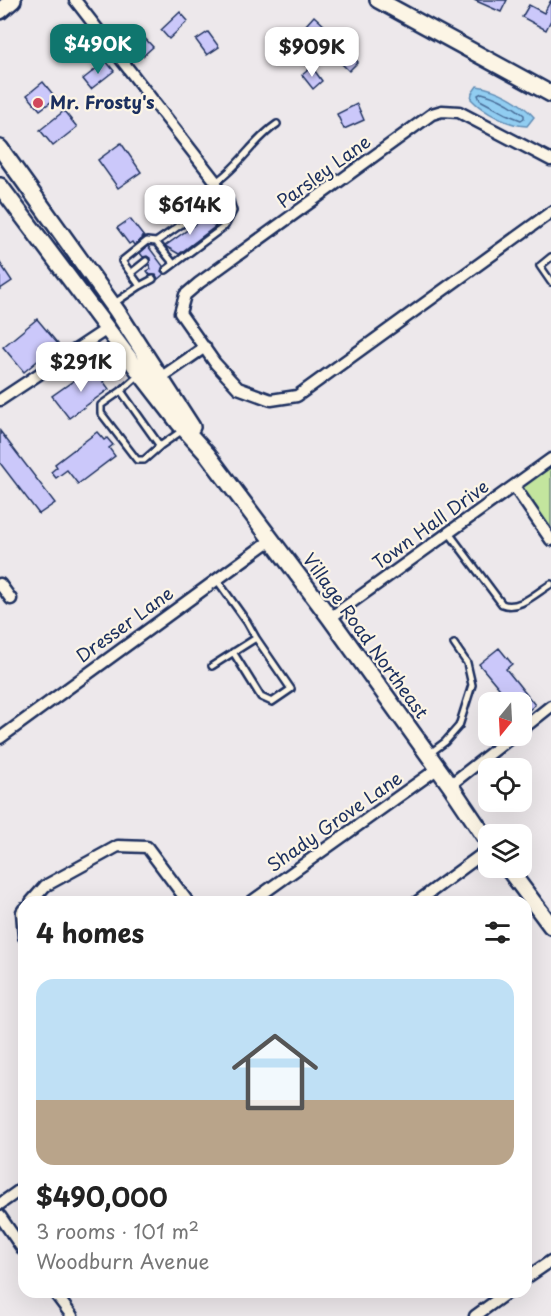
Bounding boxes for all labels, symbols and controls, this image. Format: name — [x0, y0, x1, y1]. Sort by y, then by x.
pin: $490K — [56, 24, 140, 75]
pin: $909K — [270, 27, 354, 78]
text: $490K — [64, 28, 132, 58]
text: $909K — [279, 31, 345, 61]
place label: Mr. Frosty's — [50, 88, 155, 115]
marker: Mr. Frosty's — [31, 96, 45, 110]
street label: Parsley Lane — [271, 127, 376, 214]
pin: $614K — [148, 185, 232, 236]
text: $614K — [159, 189, 221, 219]
pin: $291K — [39, 342, 123, 393]
text: $291K — [50, 346, 112, 376]
street label: Town Hall Drive — [366, 472, 494, 575]
street label: Village Road Northeast — [297, 547, 436, 724]
street label: Dresser Lane — [70, 579, 178, 668]
north arrow — [478, 692, 532, 746]
map controls — [478, 692, 532, 878]
button: locate — [478, 758, 532, 812]
street label: Shady Grove Lane — [261, 764, 407, 878]
button: layers — [478, 824, 532, 878]
text: 4 homes — [36, 913, 144, 952]
icon: filters — [481, 916, 514, 949]
icon: home — [221, 1018, 329, 1126]
text: $490,000 — [36, 1177, 168, 1216]
text: 3 rooms · 101 m² — [36, 1216, 199, 1246]
text: Woodburn Avenue — [36, 1246, 209, 1276]

